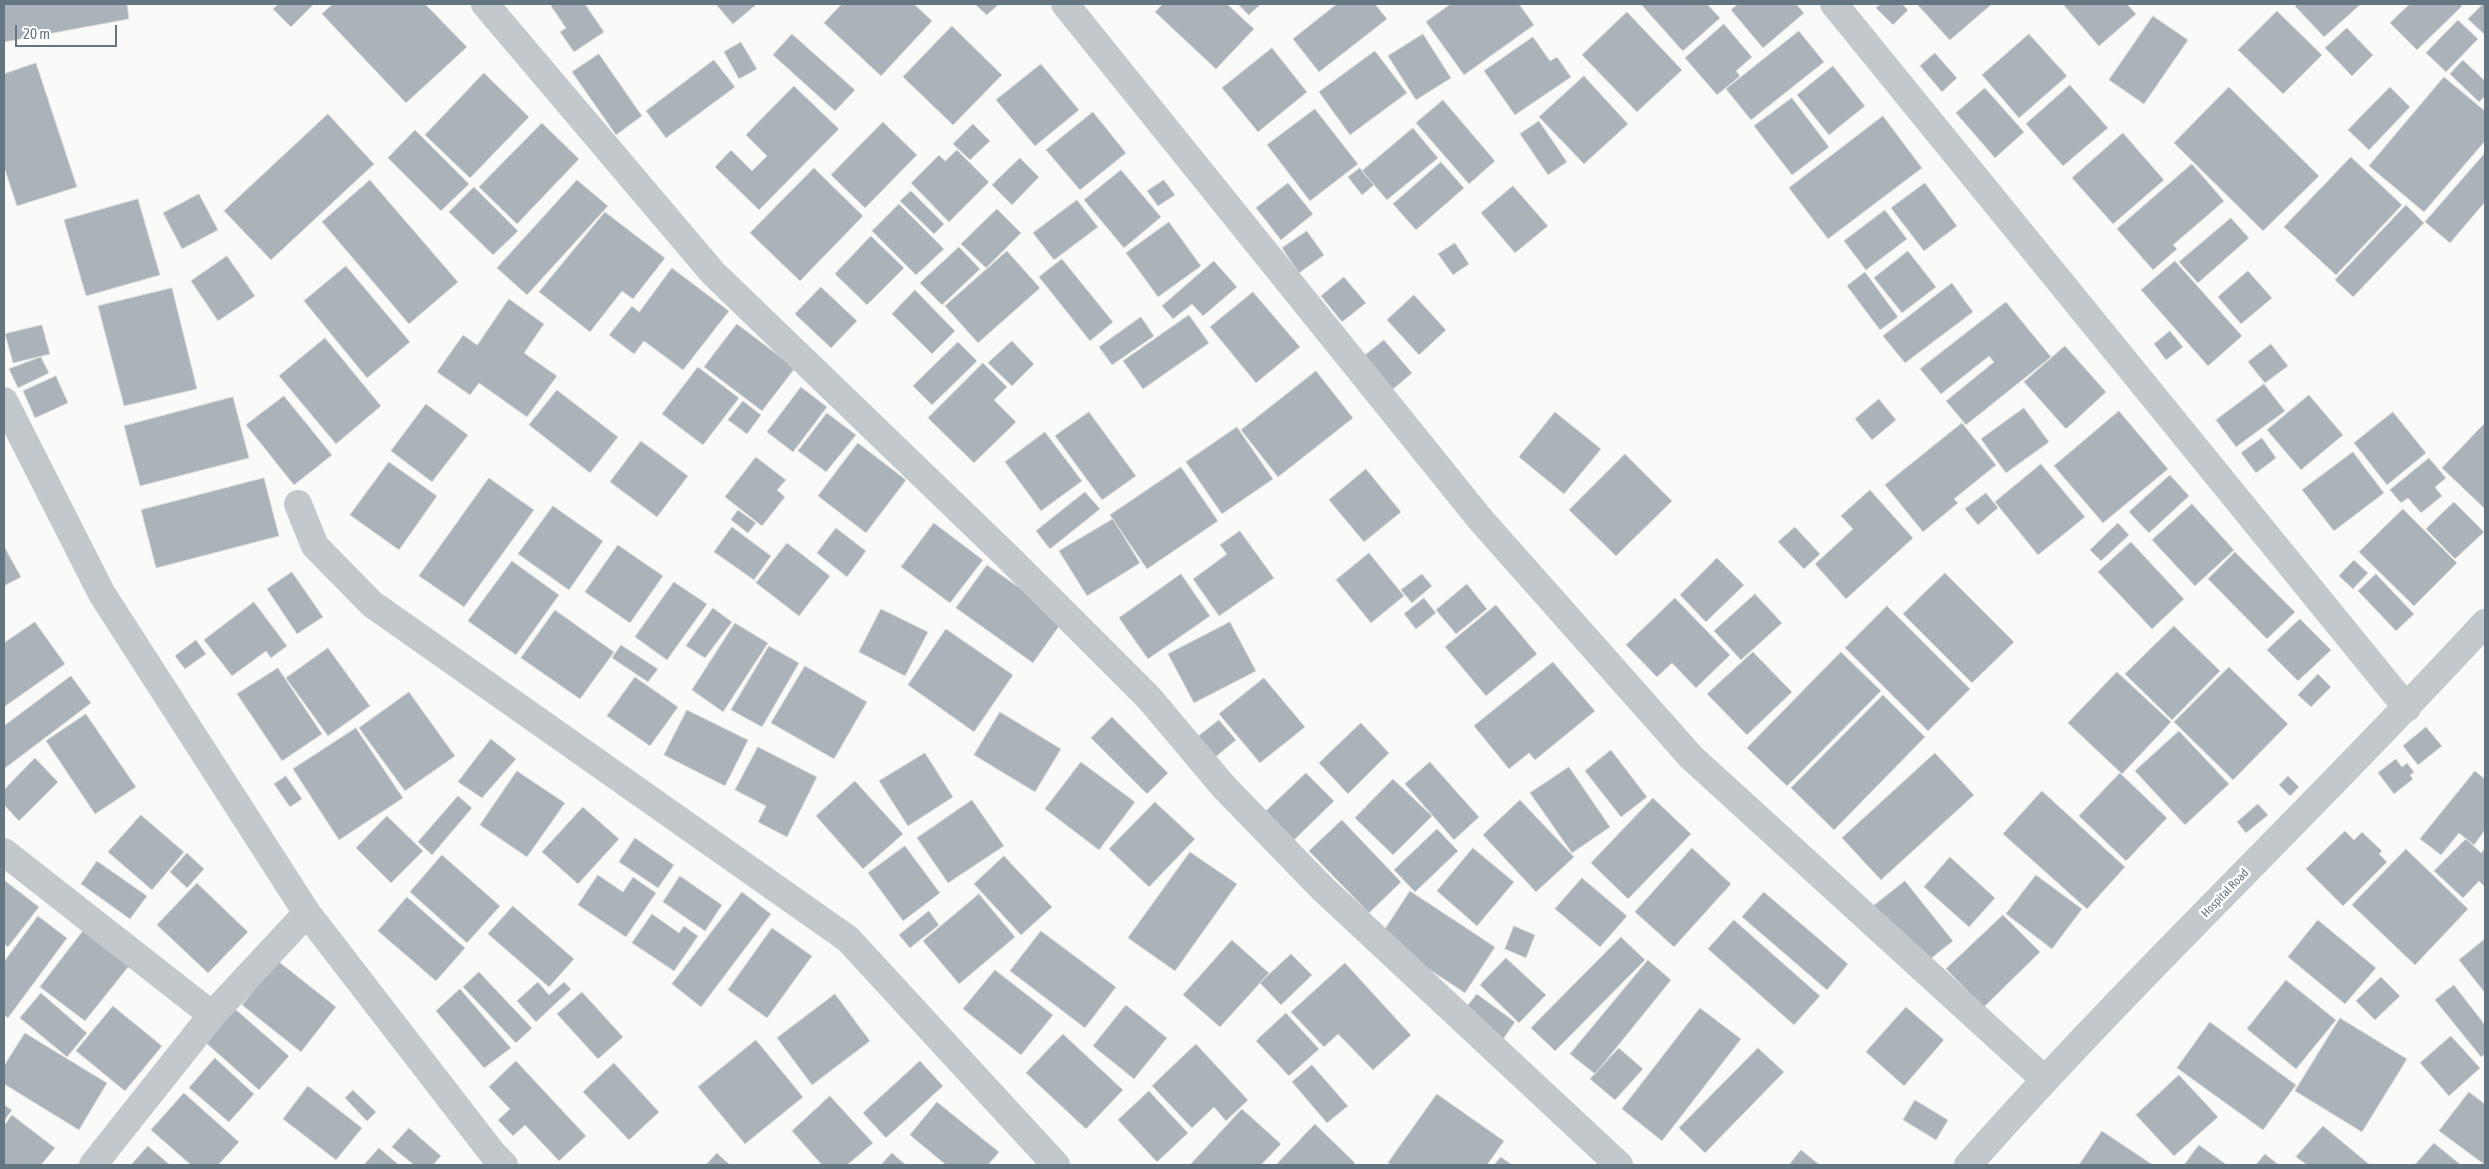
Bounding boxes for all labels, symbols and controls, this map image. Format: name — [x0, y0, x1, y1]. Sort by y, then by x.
scale bar — [18, 15, 120, 47]
text: 20 m — [23, 25, 50, 42]
street label: Hospital Road — [2198, 866, 2252, 920]

